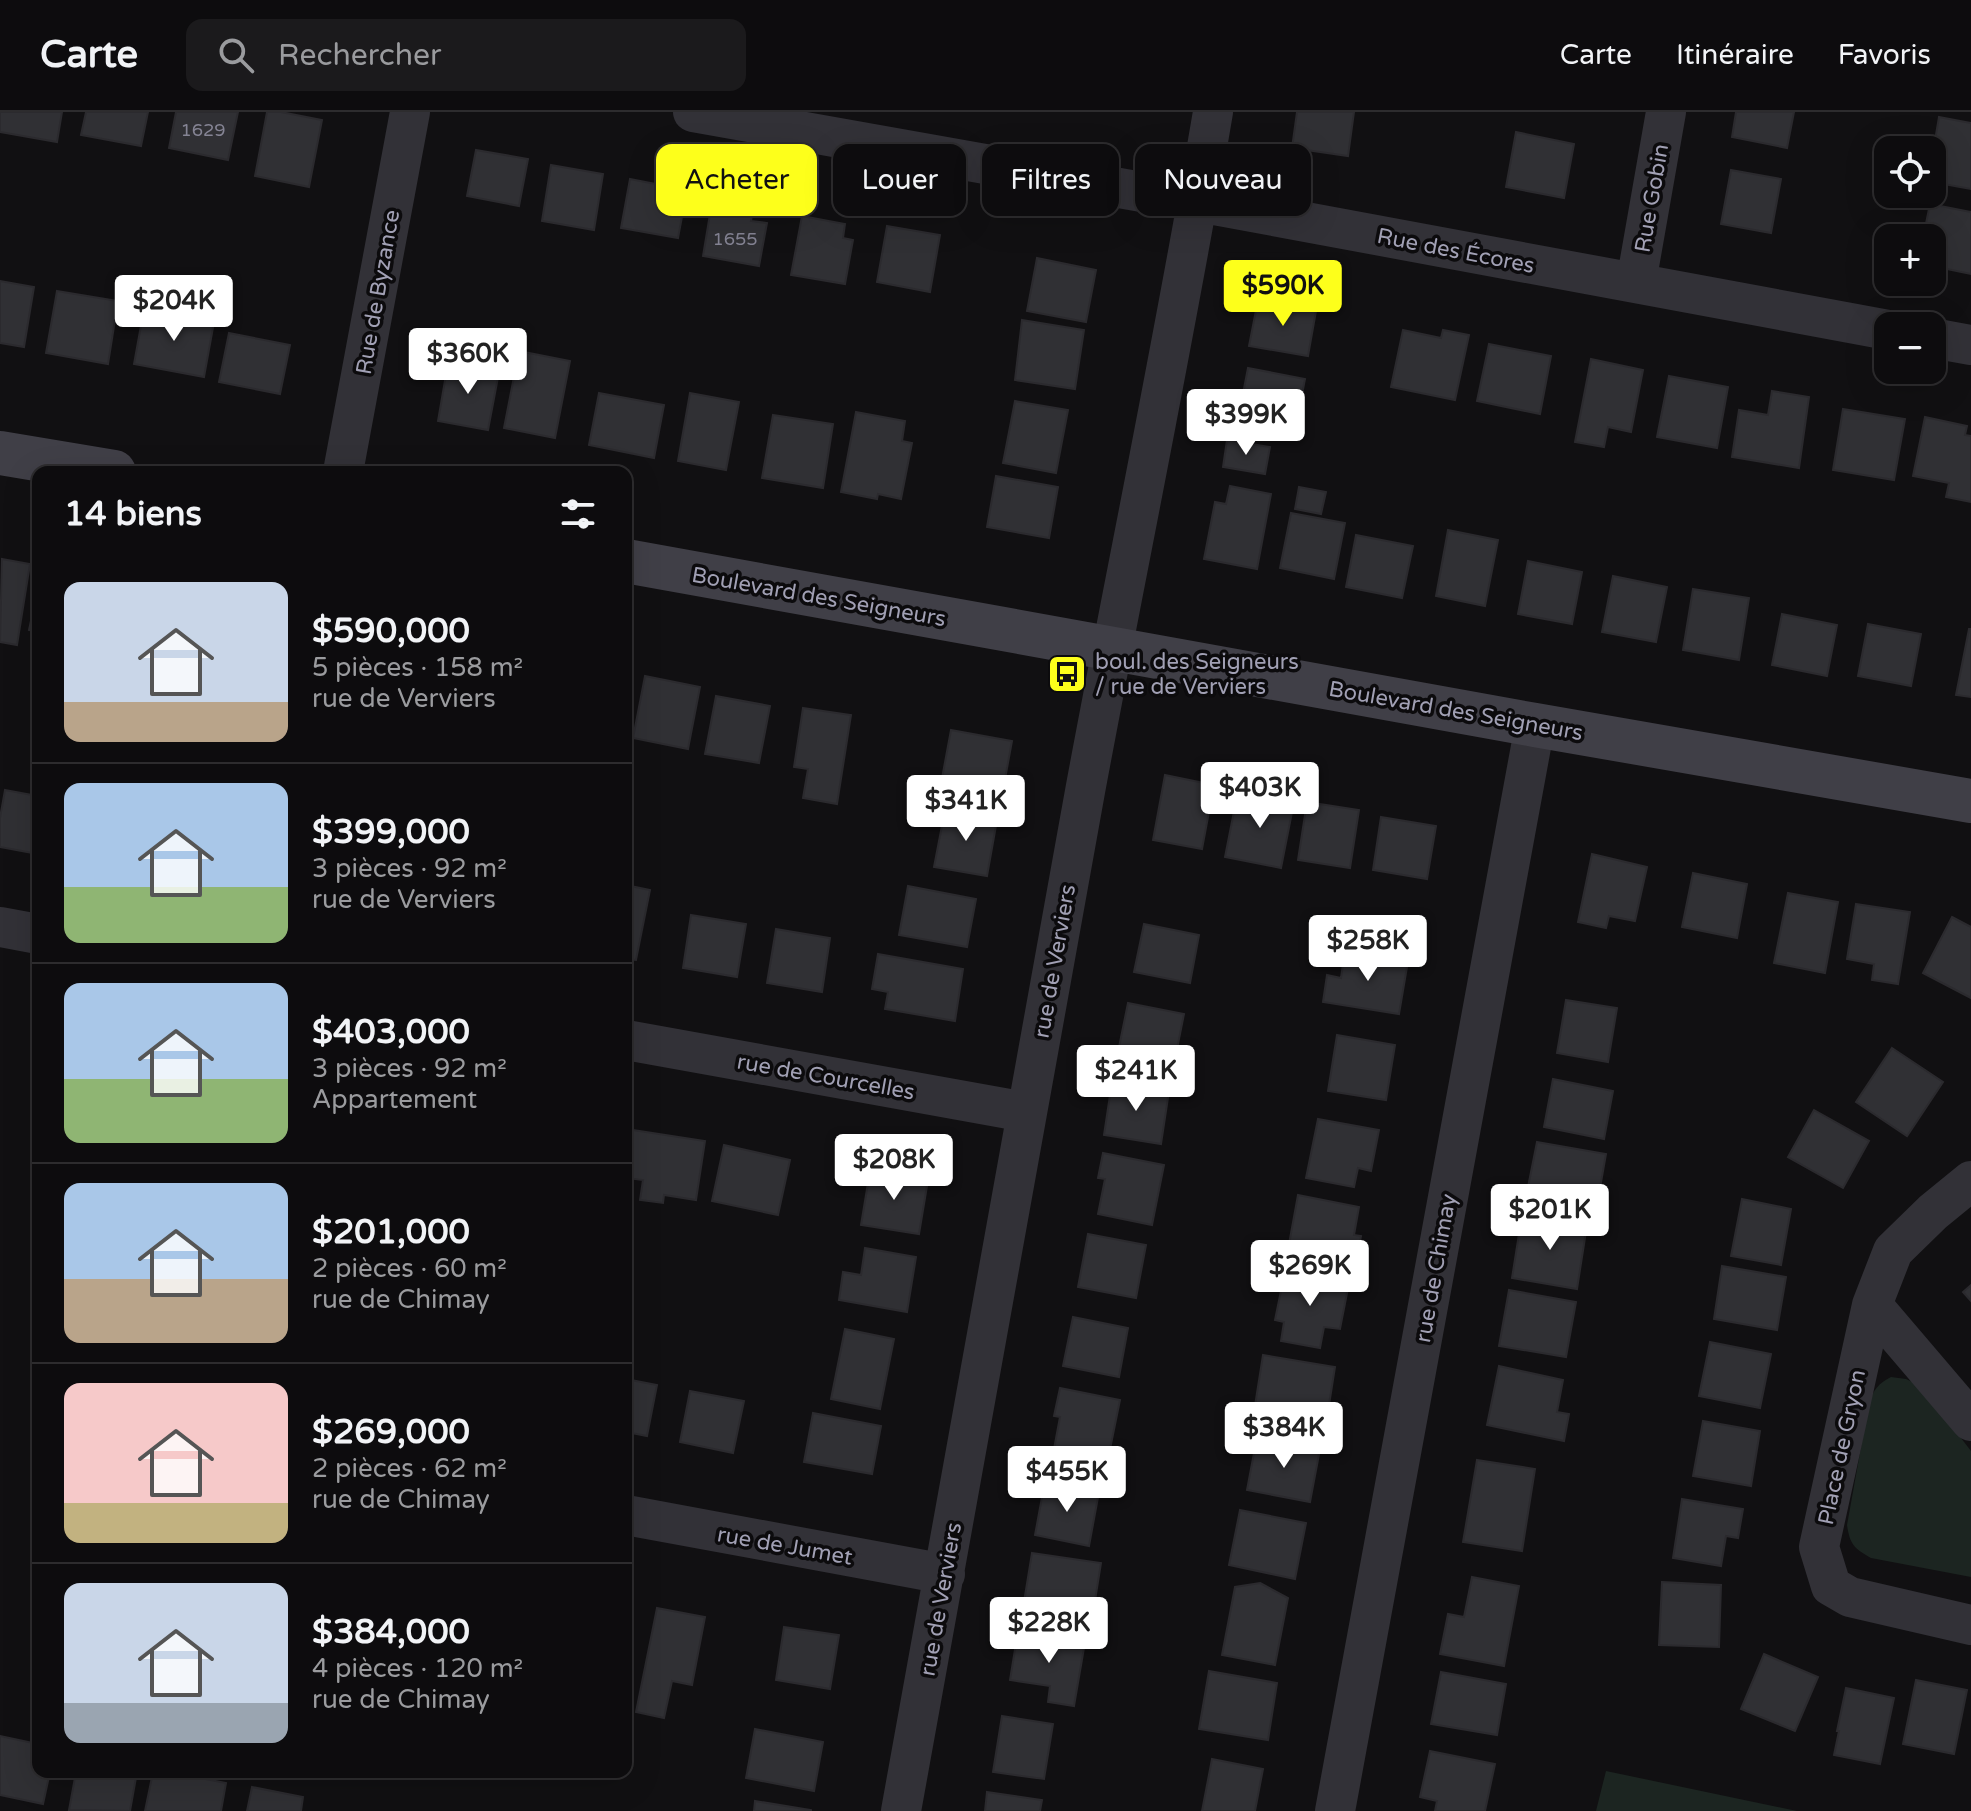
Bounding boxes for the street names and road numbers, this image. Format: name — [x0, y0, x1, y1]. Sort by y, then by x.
street label: Rue Gobin — [1630, 142, 1674, 255]
street label: Rue de Byzance — [351, 208, 405, 377]
street label: Rue des Écores — [1375, 222, 1537, 279]
street label: Boulevard des Seigneurs — [690, 562, 948, 632]
street label: Boulevard des Seigneurs — [1327, 676, 1585, 746]
street label: rue de Verviers — [1029, 882, 1081, 1040]
street label: rue de Courcelles — [735, 1049, 917, 1105]
street label: rue de Chimay — [1410, 1192, 1462, 1344]
street label: Place de Gryon — [1813, 1367, 1871, 1527]
street label: rue de Verviers — [915, 1520, 967, 1678]
street label: rue de Jumet — [715, 1521, 854, 1571]

